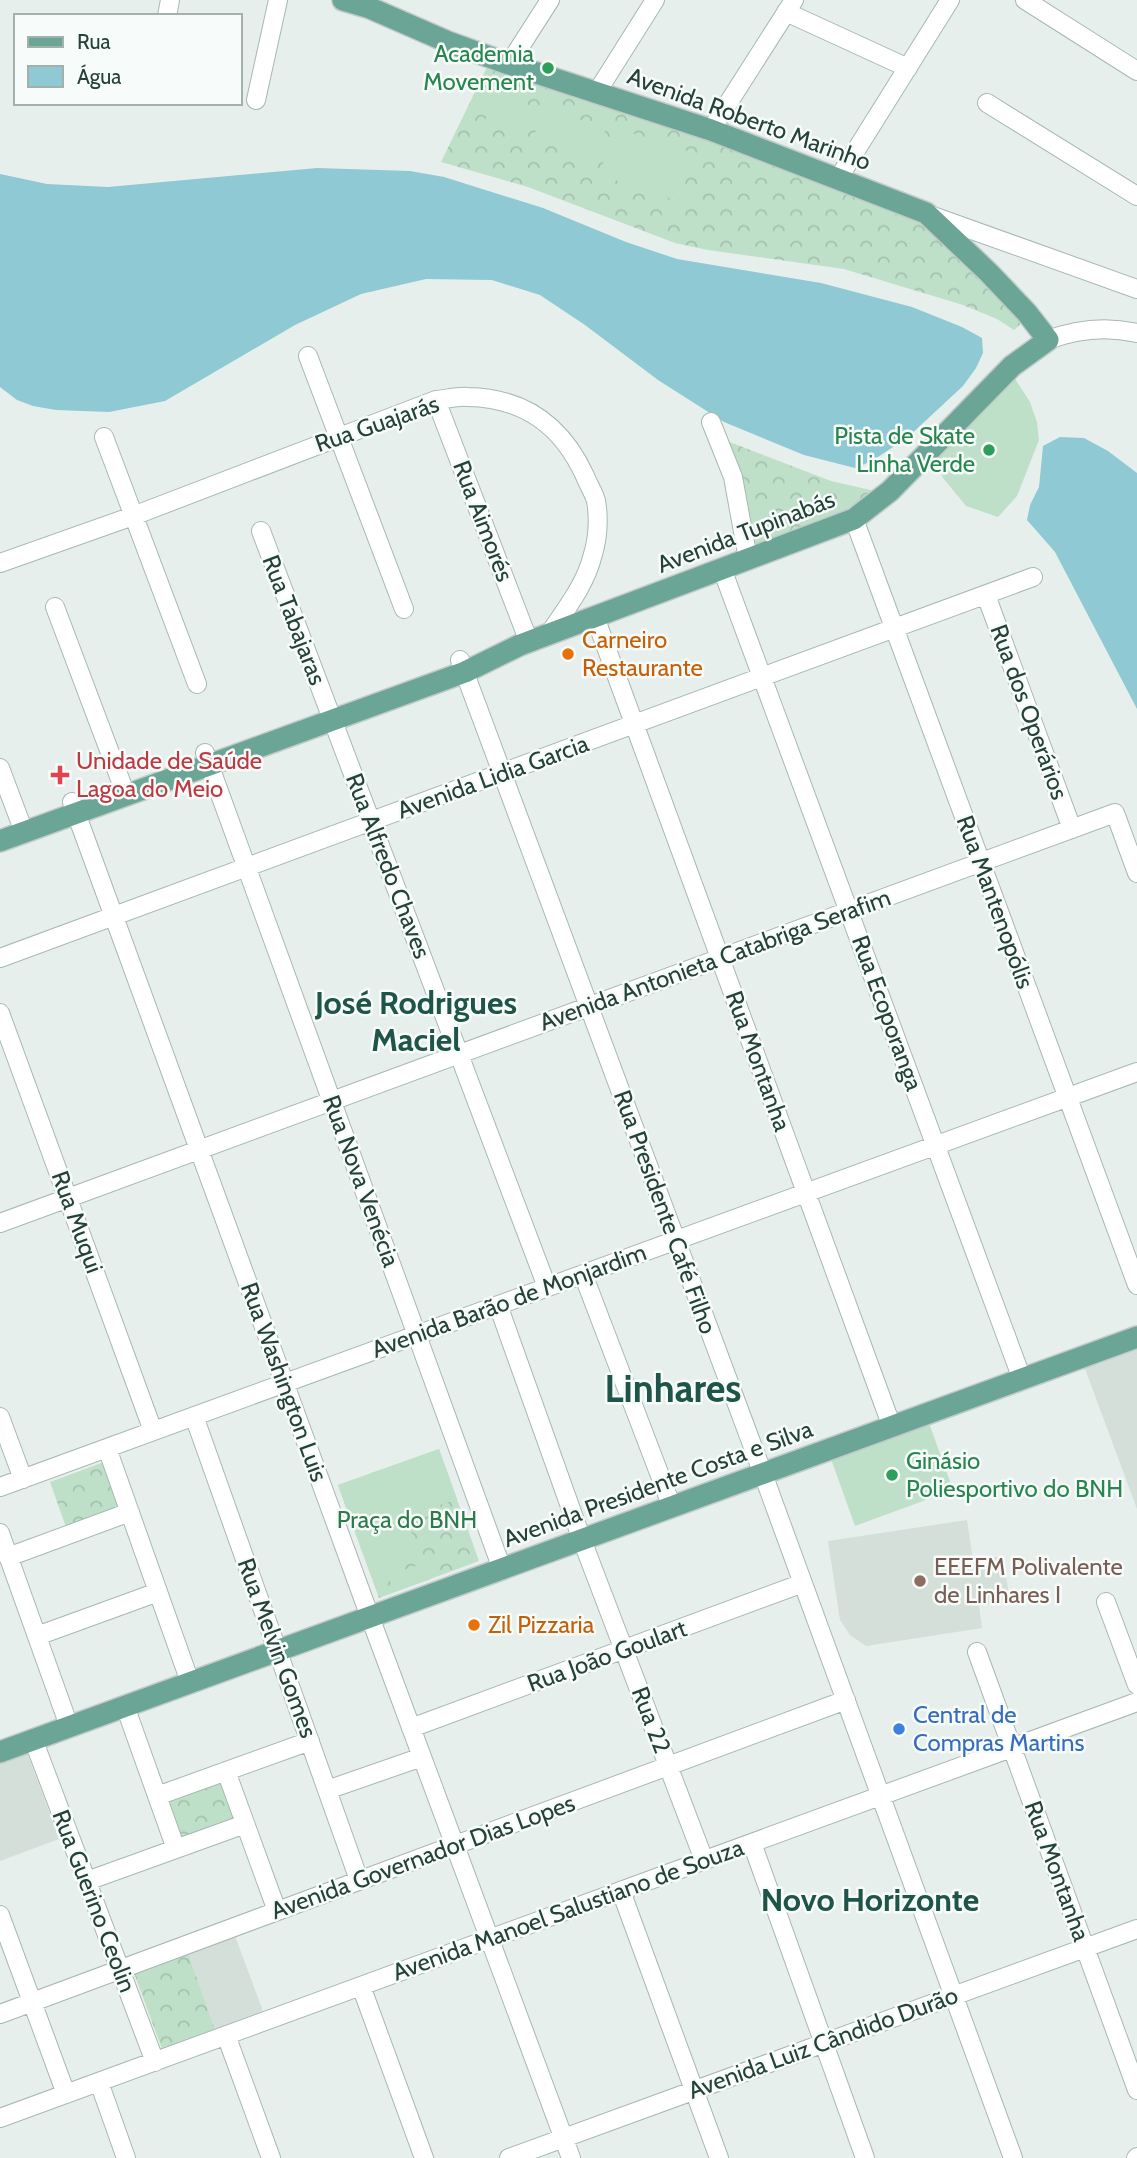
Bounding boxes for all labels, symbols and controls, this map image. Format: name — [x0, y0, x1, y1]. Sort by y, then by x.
legend — [14, 14, 242, 105]
text: Rua — [77, 29, 111, 54]
place label: Academia Movement — [423, 39, 534, 96]
marker: Academia Movement — [540, 60, 556, 76]
street label: Avenida Roberto Marinho — [624, 61, 875, 176]
text: Água — [77, 64, 121, 89]
street label: Rua Guajarás — [311, 389, 443, 458]
place label: Pista de Skate Linha Verde — [834, 421, 975, 478]
marker: Pista de Skate Linha Verde — [981, 442, 997, 458]
street label: Rua Aimorés — [447, 456, 520, 585]
street label: Avenida Tupinabás — [653, 484, 839, 579]
street label: Rua Tabajaras — [256, 551, 333, 689]
street label: Rua dos Operários — [984, 620, 1075, 803]
place label: Carneiro Restaurante — [582, 625, 703, 682]
marker: Carneiro Restaurante — [560, 646, 576, 662]
street label: Avenida Lidia Garcia — [393, 728, 593, 825]
place label: Unidade de Saúde Lagoa do Meio — [76, 746, 262, 803]
marker: Unidade de Saúde Lagoa do Meio — [50, 765, 70, 785]
street label: Rua Alfredo Chaves — [340, 769, 437, 963]
street label: Rua Mantenopólis — [951, 811, 1040, 992]
street label: Avenida Antonieta Catabriga Serafim — [535, 882, 894, 1037]
street label: Rua Ecoporanga — [846, 931, 929, 1095]
district label: José Rodrigues Maciel — [314, 983, 517, 1059]
street label: Rua Montanha — [720, 987, 797, 1135]
street label: Rua Presidente Café Filho — [608, 1086, 723, 1338]
street label: Rua Nova Venécia — [317, 1091, 406, 1271]
street label: Rua Muqui — [46, 1167, 109, 1277]
street label: Avenida Barão de Monjardim — [368, 1237, 650, 1364]
street label: Rua Washington Luis — [235, 1278, 334, 1485]
district label: Linhares — [605, 1365, 741, 1412]
street label: Avenida Presidente Costa e Silva — [499, 1414, 817, 1553]
place label: Ginásio Poliesportivo do BNH — [906, 1446, 1123, 1503]
marker: Ginásio Poliesportivo do BNH — [884, 1467, 900, 1483]
park label: Praça do BNH — [337, 1505, 477, 1534]
place label: EEEFM Polivalente de Linhares I — [934, 1552, 1123, 1609]
street label: Rua Melvin Gomes — [232, 1554, 323, 1742]
marker: EEEFM Polivalente de Linhares I — [912, 1573, 928, 1589]
place label: Zil Pizzaria — [488, 1610, 595, 1639]
street label: Rua João Goulart — [523, 1613, 690, 1698]
marker: Zil Pizzaria — [466, 1617, 482, 1633]
street label: Rua 22 — [626, 1682, 677, 1757]
place label: Central de Compras Martins — [913, 1700, 1084, 1757]
marker: Central de Compras Martins — [891, 1721, 907, 1737]
street label: Avenida Governador Dias Lopes — [267, 1788, 579, 1925]
street label: Rua Montanha — [1019, 1797, 1096, 1945]
street label: Rua Guerino Ceolin — [46, 1805, 143, 1996]
street label: Avenida Manoel Salustiano de Souza — [388, 1832, 748, 1987]
district label: Novo Horizonte — [761, 1880, 979, 1919]
street label: Avenida Luiz Cândido Durão — [684, 1980, 962, 2105]

